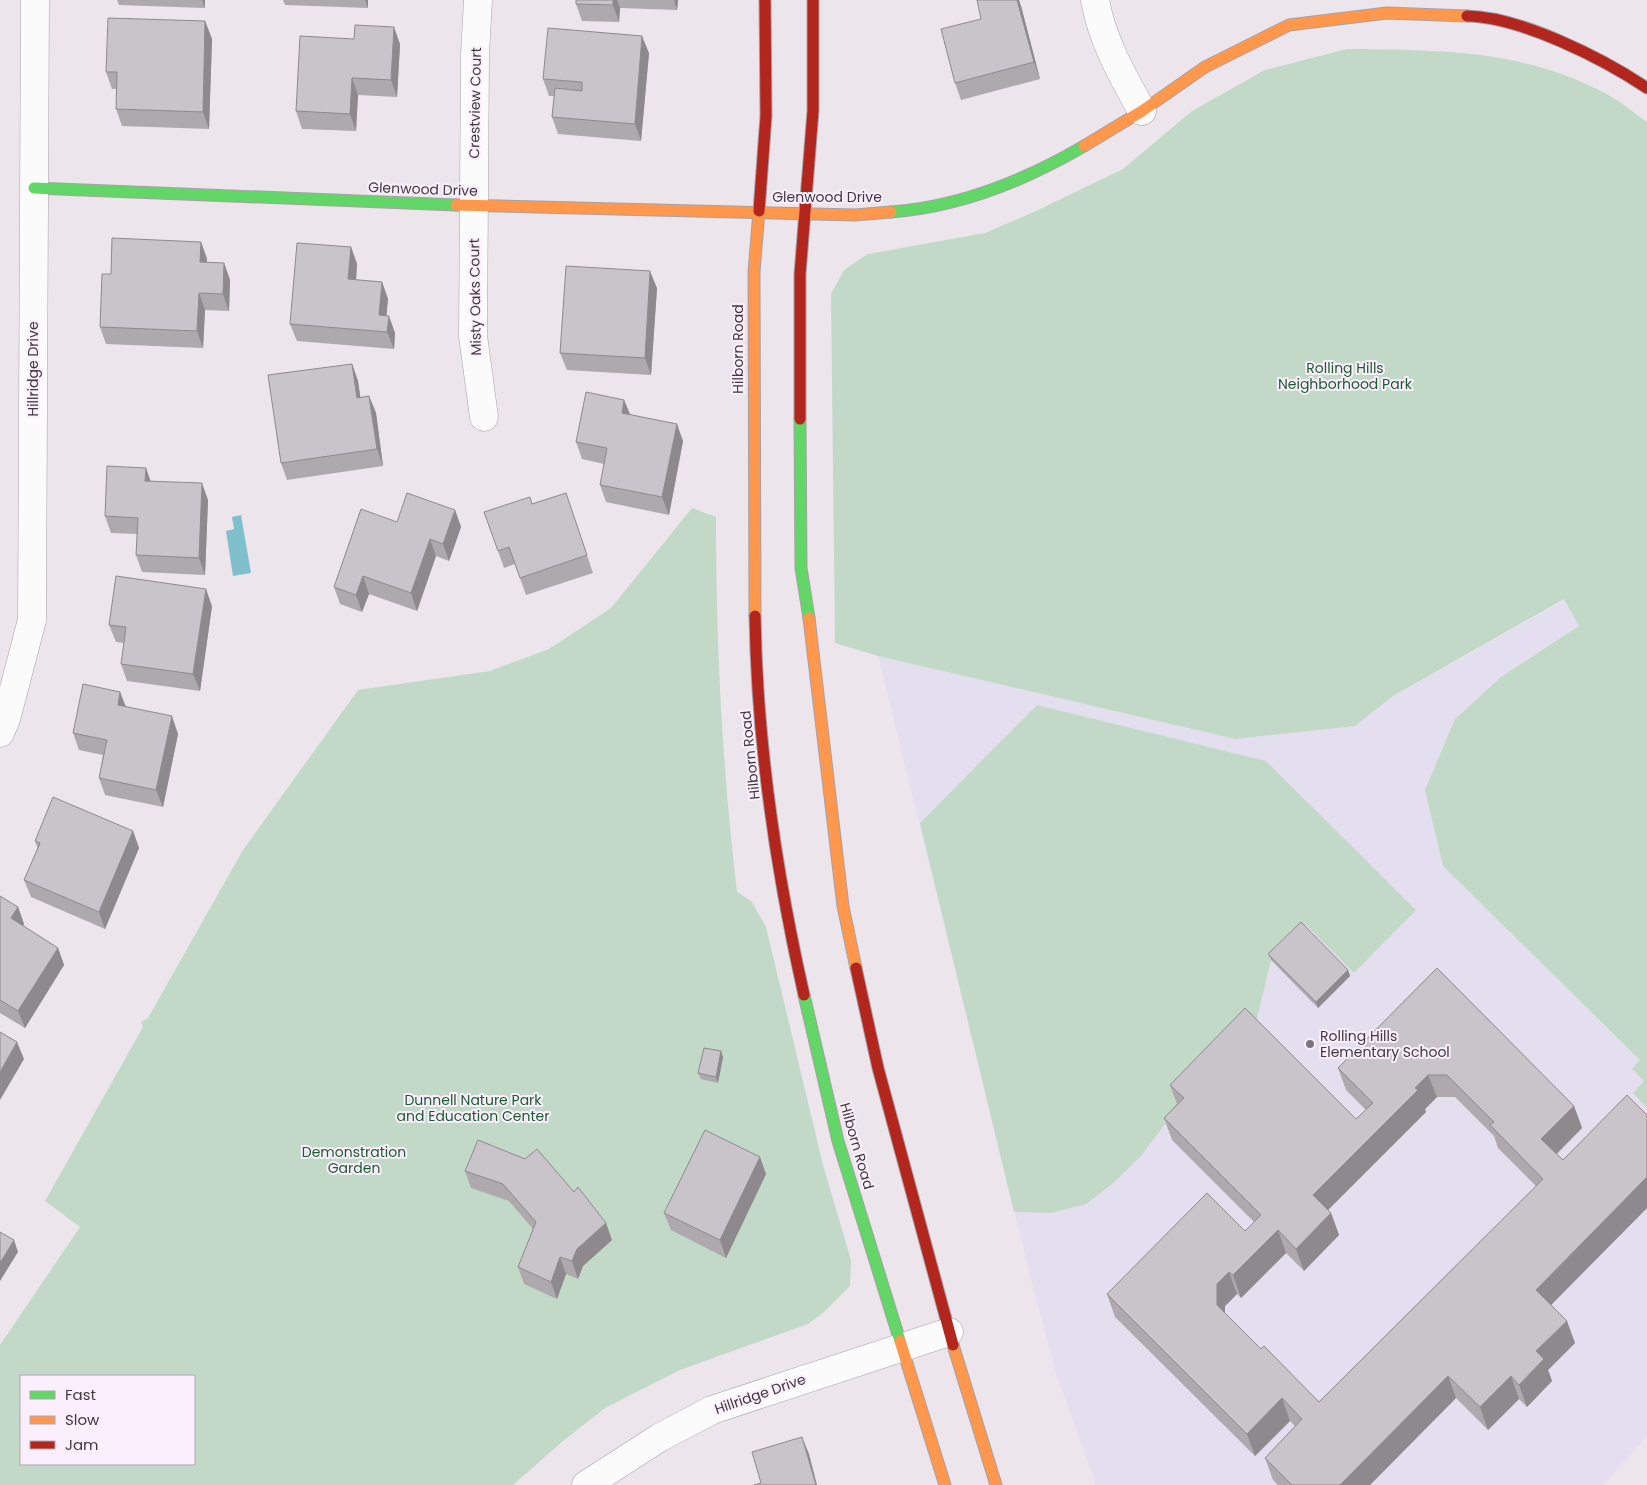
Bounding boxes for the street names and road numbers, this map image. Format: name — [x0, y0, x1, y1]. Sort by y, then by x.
street label: Crestview Court — [464, 47, 486, 159]
street label: Glenwood Drive — [368, 177, 478, 201]
street label: Glenwood Drive — [772, 187, 882, 207]
street label: Misty Oaks Court — [464, 238, 486, 356]
street label: Hilborn Road — [728, 304, 748, 394]
street label: Hillridge Drive — [23, 321, 43, 417]
street label: Hilborn Road — [735, 710, 765, 800]
street label: Hilborn Road — [835, 1100, 879, 1192]
street label: Hillridge Drive — [712, 1369, 809, 1419]

